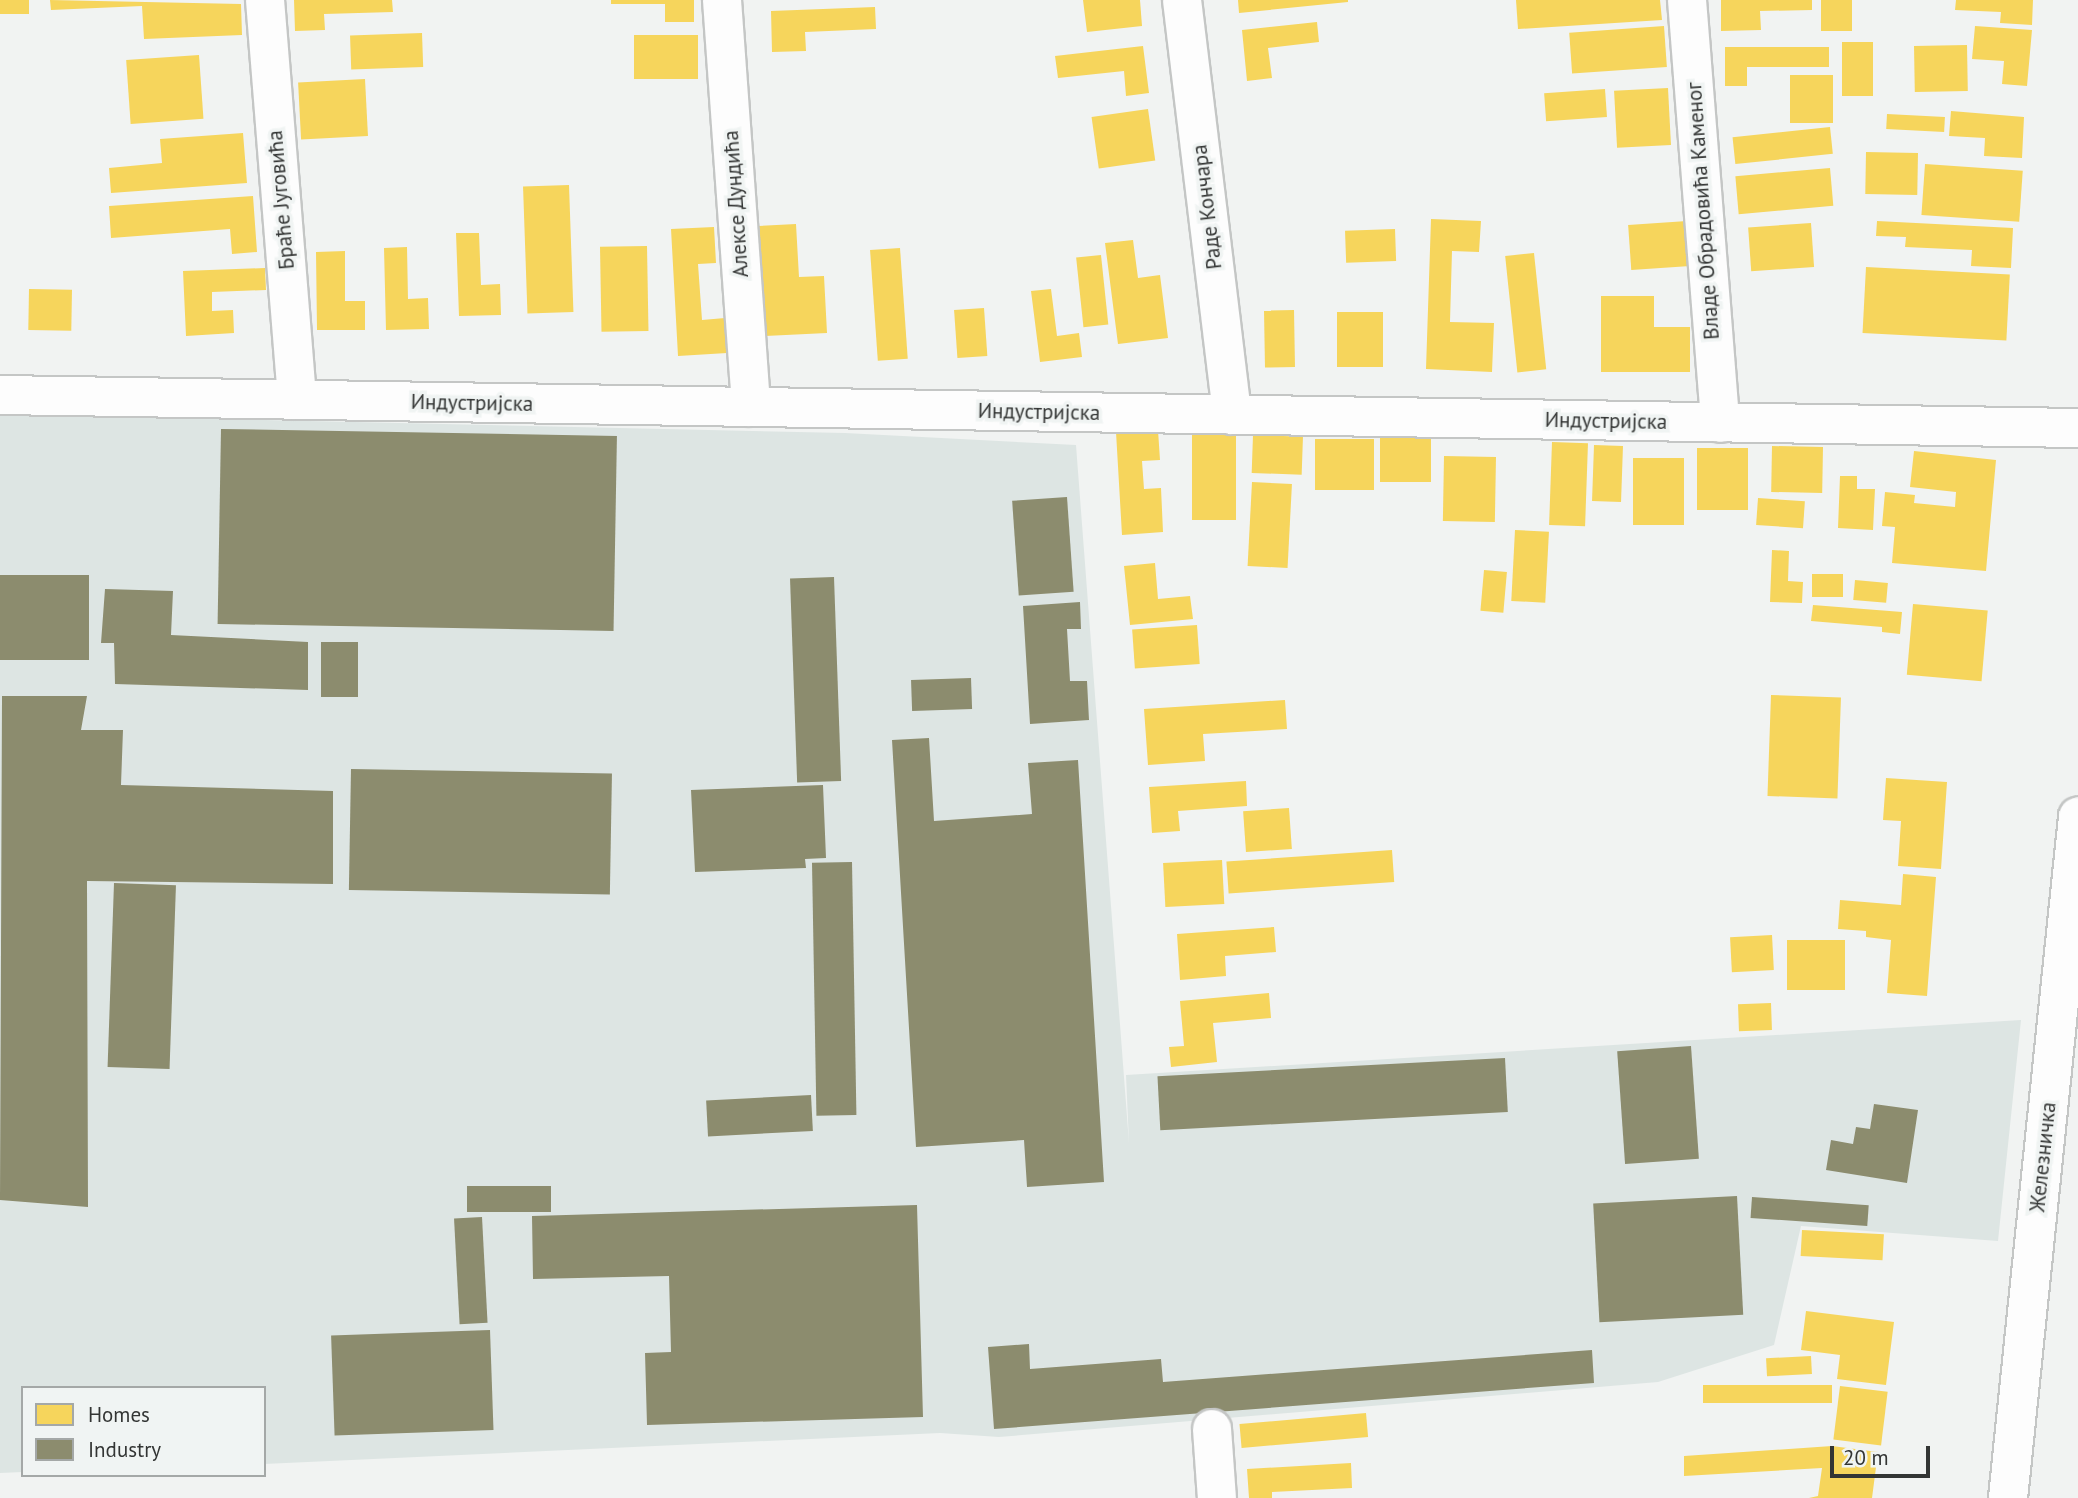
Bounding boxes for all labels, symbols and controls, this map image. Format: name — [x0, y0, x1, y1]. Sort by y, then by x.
street label: Владе Обрадовића Каменог — [1681, 81, 1725, 341]
street label: Браће Југовића — [262, 129, 300, 271]
street label: Алексе Дундића — [718, 129, 754, 279]
street label: Раде Кончара — [1187, 143, 1227, 271]
street label: Индустријска — [411, 389, 533, 417]
street label: Индустријска — [978, 398, 1100, 426]
street label: Индустријска — [1545, 407, 1667, 435]
street label: Железничка — [2025, 1101, 2061, 1213]
legend — [21, 1386, 266, 1477]
text: Homes — [88, 1401, 150, 1428]
scale bar — [1833, 1432, 1933, 1476]
text: Industry — [88, 1436, 161, 1463]
text: 20 m — [1843, 1444, 1889, 1471]

